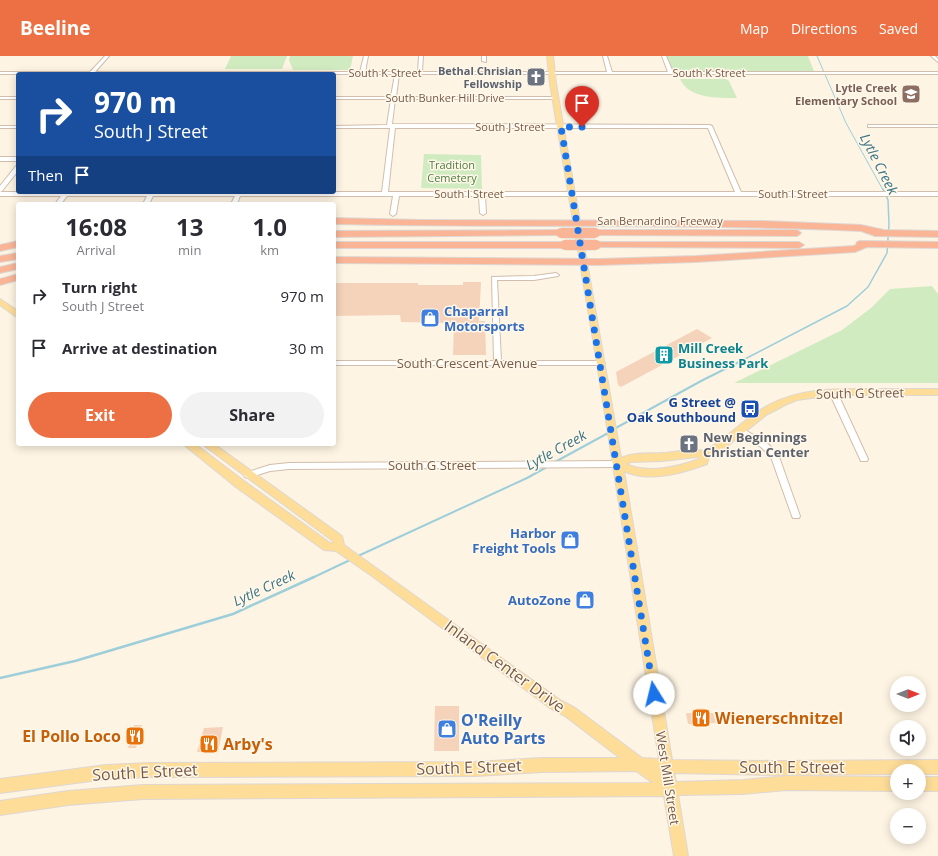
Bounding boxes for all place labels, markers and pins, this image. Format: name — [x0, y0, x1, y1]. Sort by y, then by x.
place label: Bethal Chrisian Fellowship — [438, 63, 522, 91]
church icon: Bethal Chrisian Fellowship — [525, 66, 547, 88]
place label: Lytle Creek Elementary School — [795, 80, 897, 108]
school or university icon: Lytle Creek Elementary School — [900, 83, 922, 105]
pin — [565, 86, 599, 127]
place label: Chaparral Motorsports — [444, 302, 525, 335]
shop icon: Chaparral Motorsports — [419, 307, 441, 329]
place label: Mill Creek Business Park — [678, 339, 769, 372]
building icon: Mill Creek Business Park — [653, 344, 675, 366]
place label: G Street @ Oak Southbound — [627, 393, 736, 426]
bus stop icon: G Street @ Oak Southbound — [739, 398, 761, 420]
place label: New Beginnings Christian Center — [703, 428, 809, 461]
church icon: New Beginnings Christian Center — [678, 433, 700, 455]
place label: Harbor Freight Tools — [472, 524, 556, 557]
shop icon: Harbor Freight Tools — [559, 529, 581, 551]
shop icon: AutoZone — [574, 589, 596, 611]
place label: AutoZone — [508, 591, 571, 609]
restaurant icon: Wienerschnitzel — [690, 707, 712, 729]
place label: Wienerschnitzel — [715, 707, 843, 729]
place label: O'Reilly Auto Parts — [461, 709, 545, 749]
shop icon: O'Reilly Auto Parts — [436, 718, 458, 740]
place label: El Pollo Loco — [22, 725, 121, 747]
restaurant icon: El Pollo Loco — [124, 725, 146, 747]
restaurant icon: Arby's — [198, 733, 220, 755]
place label: Arby's — [223, 733, 273, 755]

